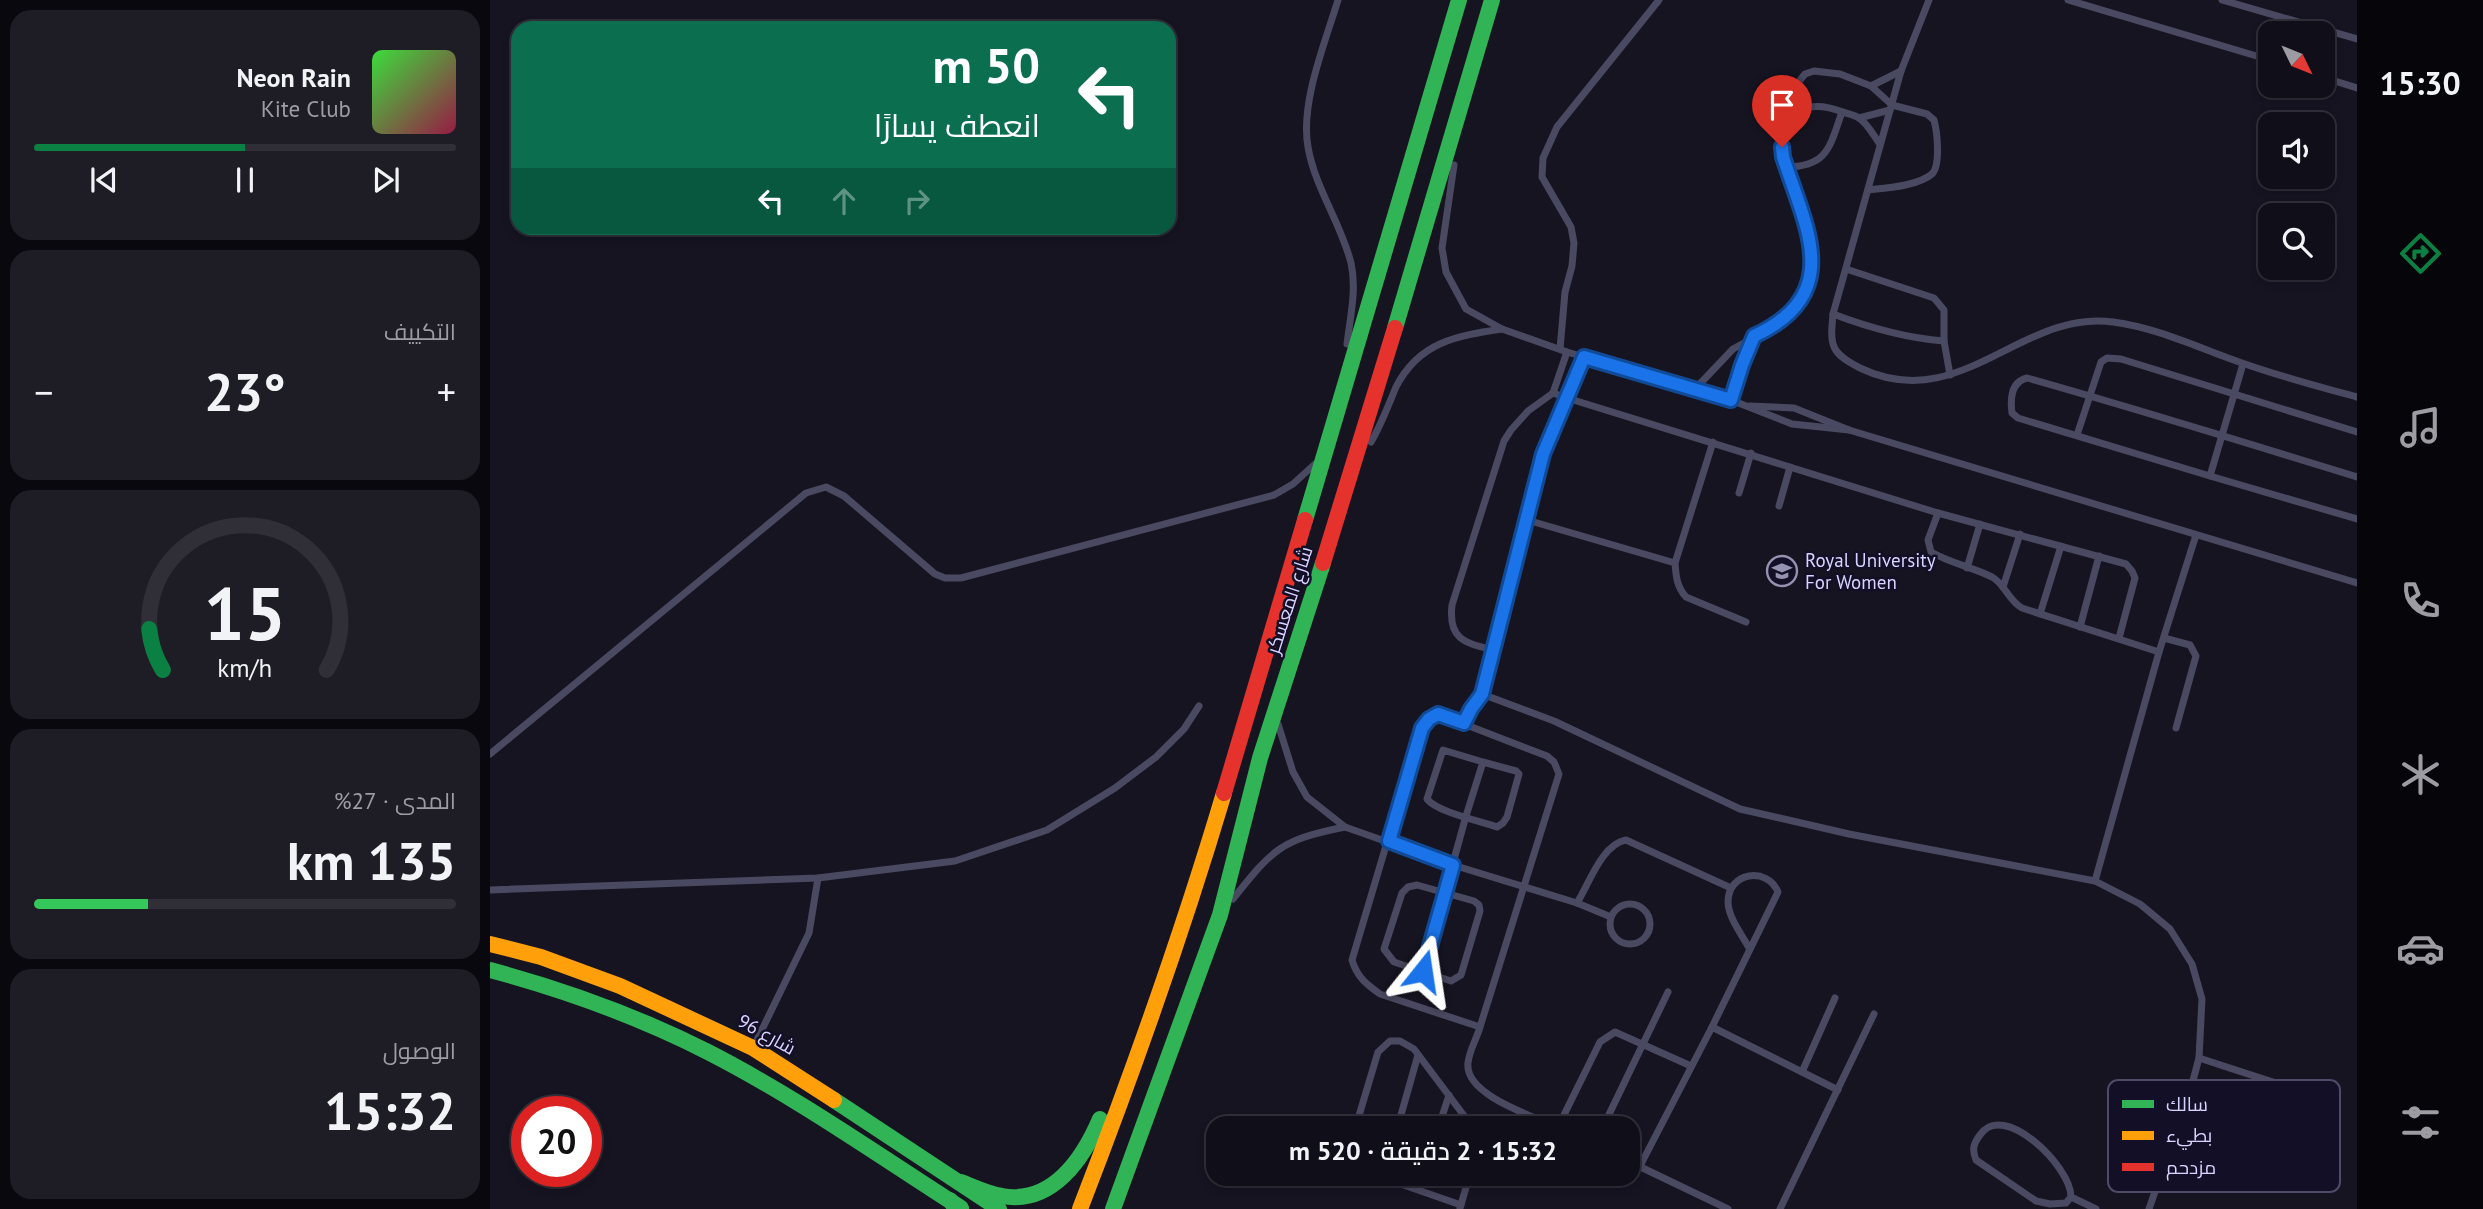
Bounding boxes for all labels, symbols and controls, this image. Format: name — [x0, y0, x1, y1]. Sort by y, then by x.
north arrow — [2258, 21, 2334, 98]
map controls — [2258, 21, 2335, 280]
text: 50 m — [933, 33, 1040, 97]
icon: left — [1064, 49, 1155, 140]
text: Neon Rain — [236, 61, 351, 94]
text: 15:30 — [2379, 62, 2461, 104]
pin — [1752, 75, 1812, 147]
icon: arrive — [1763, 86, 1801, 124]
text: Kite Club — [261, 94, 351, 123]
text: انعطف يسارًا — [874, 104, 1040, 146]
button: sound — [2258, 112, 2335, 189]
icon: previous — [85, 161, 123, 199]
icon: pause — [226, 161, 264, 199]
icon: next — [367, 161, 405, 199]
icon: left — [752, 182, 790, 220]
icon: ahead — [825, 182, 863, 220]
icon: right — [898, 182, 936, 220]
button: search — [2258, 203, 2335, 280]
icon: directions — [2396, 229, 2445, 278]
text: التكييف — [384, 317, 456, 346]
text: 23° — [204, 358, 286, 425]
text: − — [34, 367, 53, 416]
text: + — [437, 367, 456, 416]
icon: music — [2396, 403, 2445, 452]
street label: شارع المعسكر — [1260, 543, 1320, 658]
place label: Royal University For Women — [1805, 548, 1936, 594]
school or university icon: Royal University For Women — [1765, 554, 1799, 588]
text: 15 — [204, 567, 286, 661]
icon: phone — [2396, 576, 2445, 625]
text: km/h — [218, 652, 272, 684]
icon: climate — [2396, 750, 2445, 799]
text: المدى · 27% — [334, 786, 456, 815]
text: 135 km — [287, 827, 456, 894]
icon: car — [2396, 924, 2445, 973]
position arrow — [1386, 934, 1460, 1008]
street label: شارع 96 — [733, 1008, 800, 1061]
text: الوصول — [383, 1036, 456, 1065]
text: 15:32 — [324, 1077, 456, 1144]
legend — [2108, 1080, 2340, 1192]
text: سالك — [2166, 1092, 2208, 1116]
speed limit sign: 20 — [511, 1096, 602, 1187]
icon: filters — [2396, 1098, 2445, 1147]
text: بطيء — [2166, 1123, 2212, 1150]
text: 15:32 · 2 دقيقة · 520 m — [1289, 1134, 1557, 1167]
text: مزدحم — [2166, 1155, 2216, 1181]

